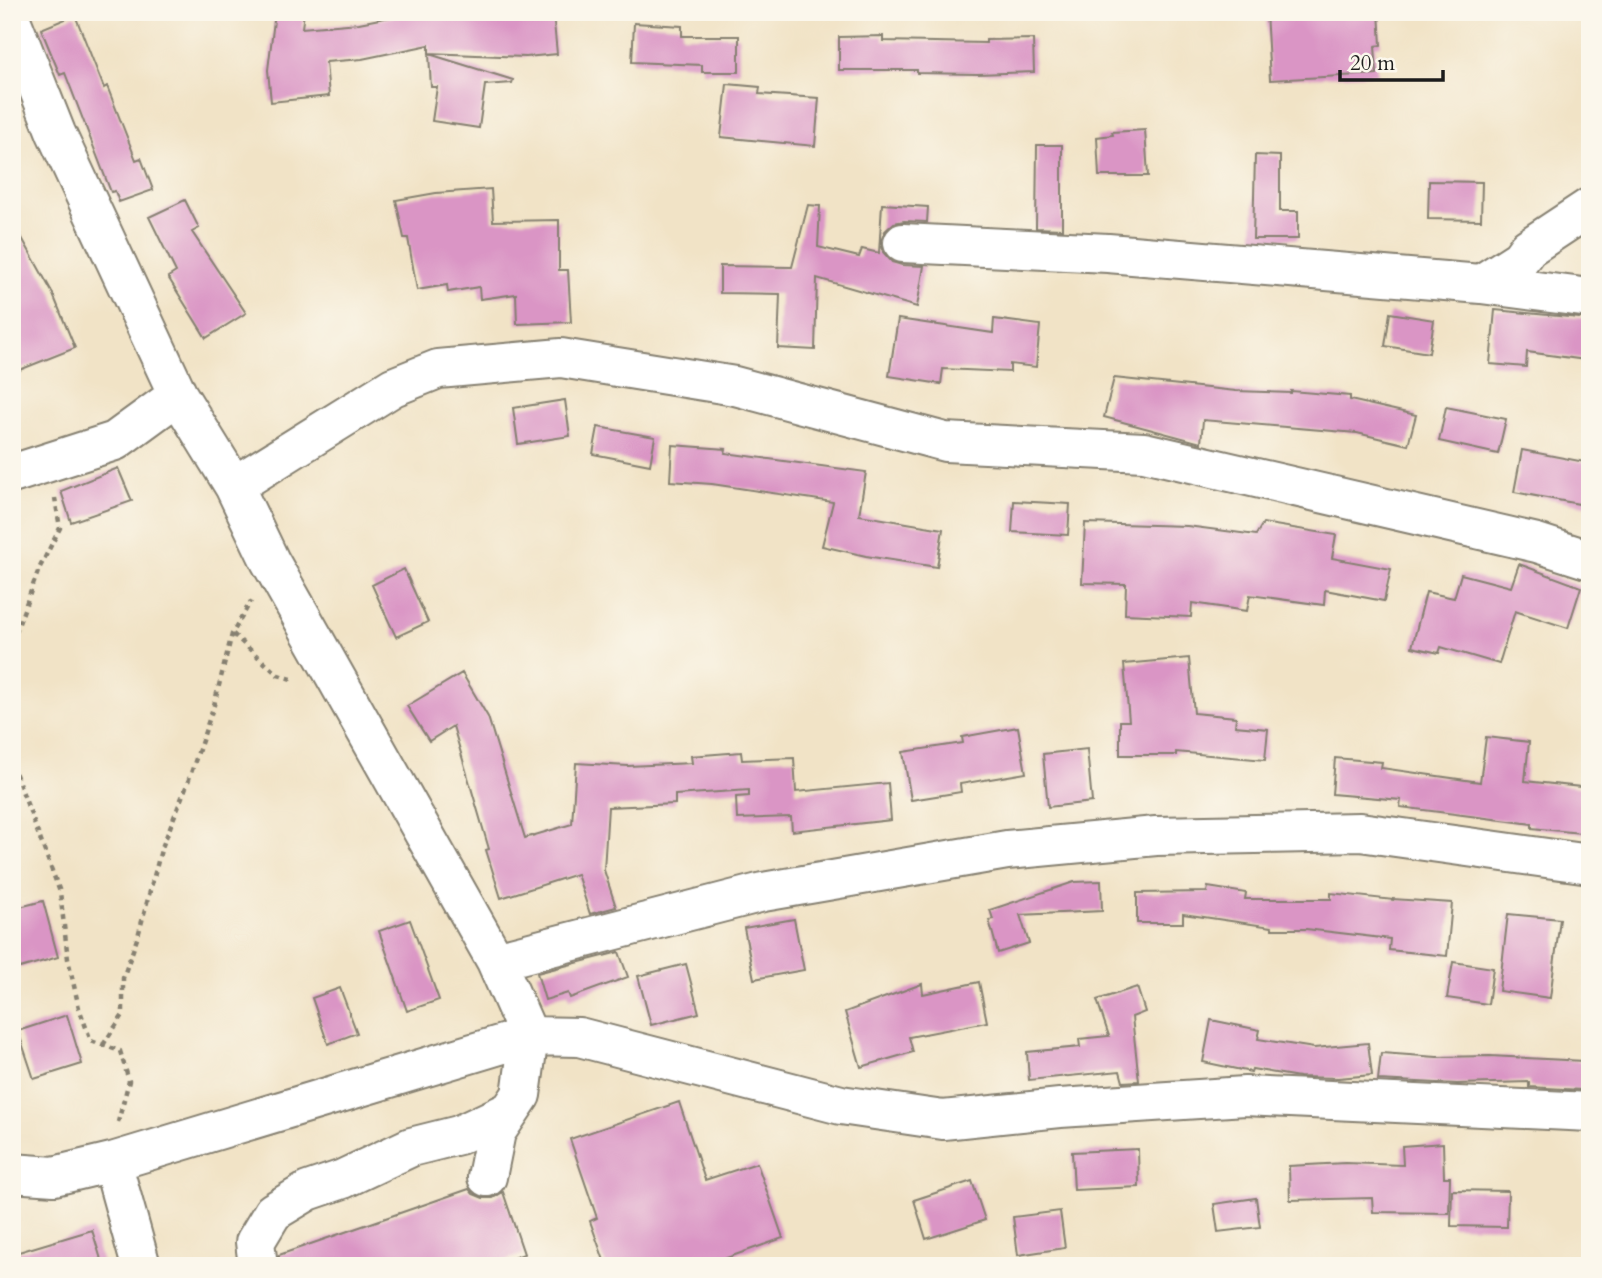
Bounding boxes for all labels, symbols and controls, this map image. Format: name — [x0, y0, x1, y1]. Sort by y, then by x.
scale bar — [1340, 38, 1443, 82]
text: 20 m — [1350, 49, 1395, 78]

